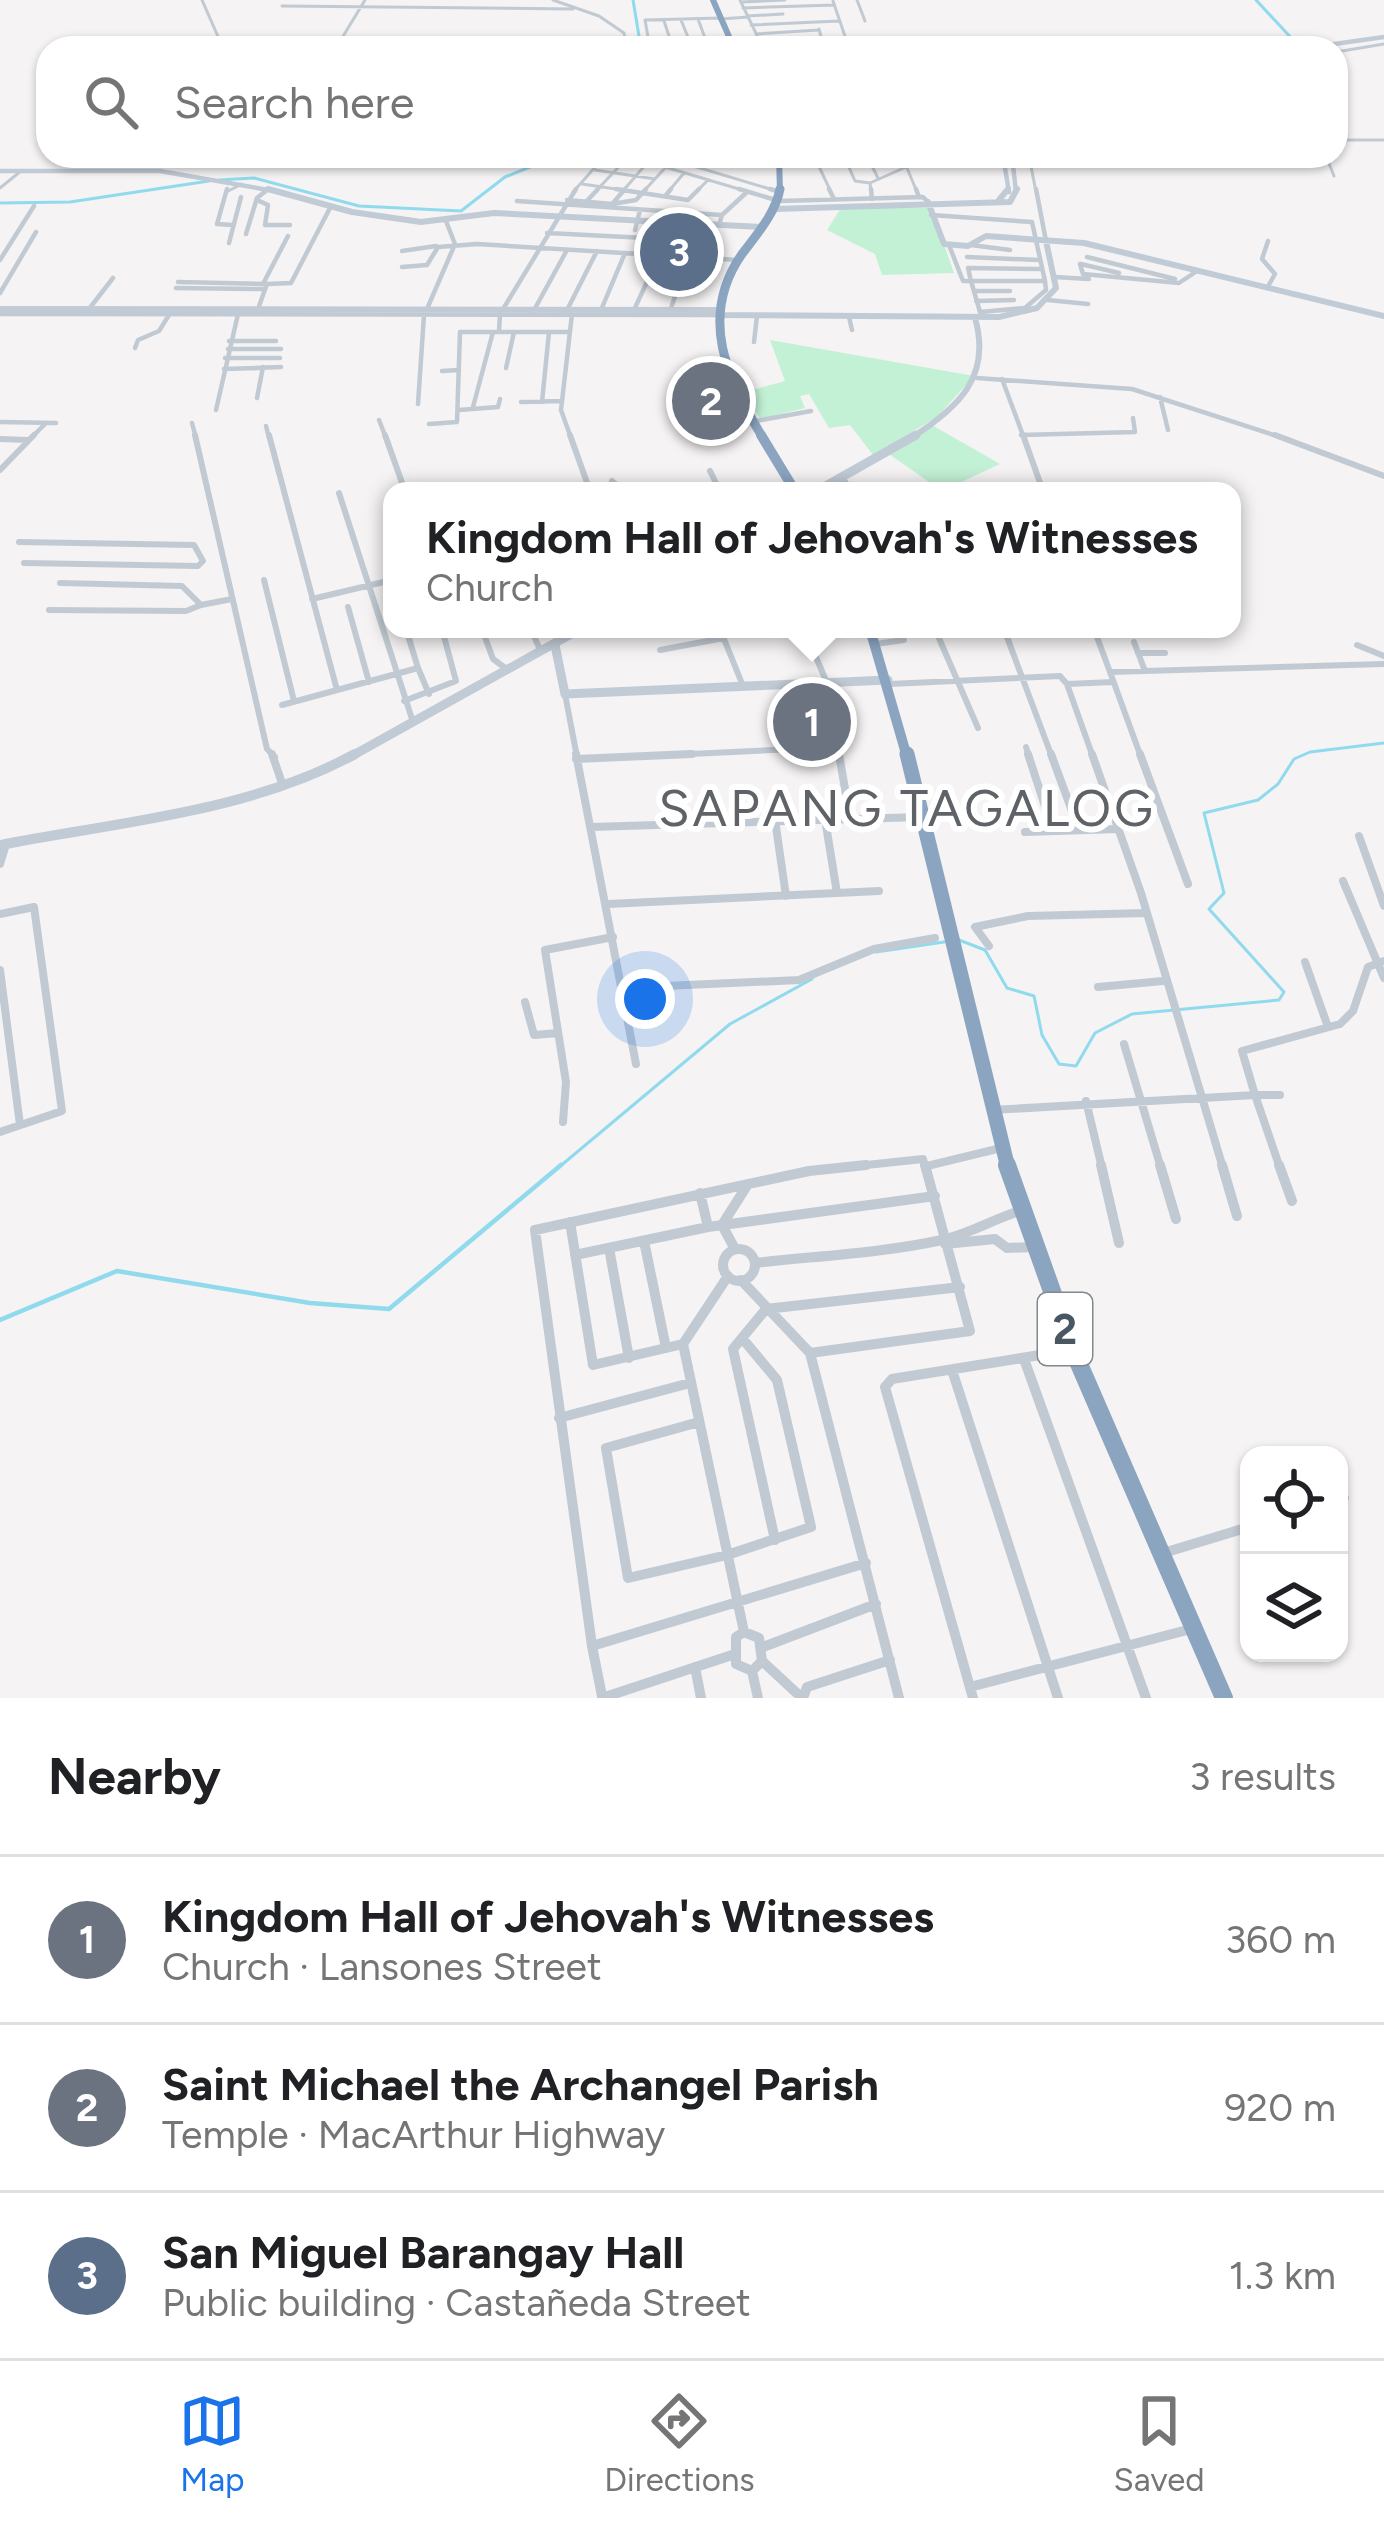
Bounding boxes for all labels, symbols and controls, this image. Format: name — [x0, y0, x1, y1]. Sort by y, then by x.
search box — [36, 36, 1348, 168]
icon: search — [78, 69, 144, 135]
text: Search here — [174, 75, 414, 129]
pin: 3 — [640, 207, 718, 297]
pin: 2 — [672, 356, 750, 446]
popup — [383, 482, 1241, 638]
text: Kingdom Hall of Jehovah's Witnesses — [426, 510, 1198, 564]
text: Church — [426, 564, 554, 611]
pin: 1 — [773, 677, 851, 767]
district label: SAPANG TAGALOG — [658, 778, 1156, 839]
your location — [615, 969, 675, 1029]
road number: 2 — [1038, 1293, 1092, 1365]
map controls — [1240, 1446, 1348, 1662]
button: locate — [1240, 1446, 1348, 1554]
button: layers — [1240, 1554, 1348, 1662]
text: Nearby — [48, 1746, 221, 1807]
text: 3 results — [1189, 1753, 1336, 1800]
text: Kingdom Hall of Jehovah's Witnesses — [162, 1889, 934, 1943]
text: 1 — [79, 1916, 95, 1963]
text: 360 m — [1225, 1916, 1336, 1963]
text: Church · Lansones Street — [162, 1943, 602, 1990]
text: Saint Michael the Archangel Parish — [162, 2057, 879, 2111]
text: 2 — [76, 2084, 98, 2131]
text: 920 m — [1224, 2084, 1336, 2131]
text: Temple · MacArthur Highway — [162, 2111, 665, 2158]
text: San Miguel Barangay Hall — [162, 2225, 684, 2279]
text: 3 — [76, 2252, 98, 2299]
text: 1.3 km — [1229, 2252, 1336, 2299]
text: Public building · Castañeda Street — [162, 2279, 751, 2326]
tab: Map — [179, 2388, 245, 2499]
tab: Directions — [604, 2388, 755, 2499]
tab: Saved — [1114, 2388, 1205, 2499]

